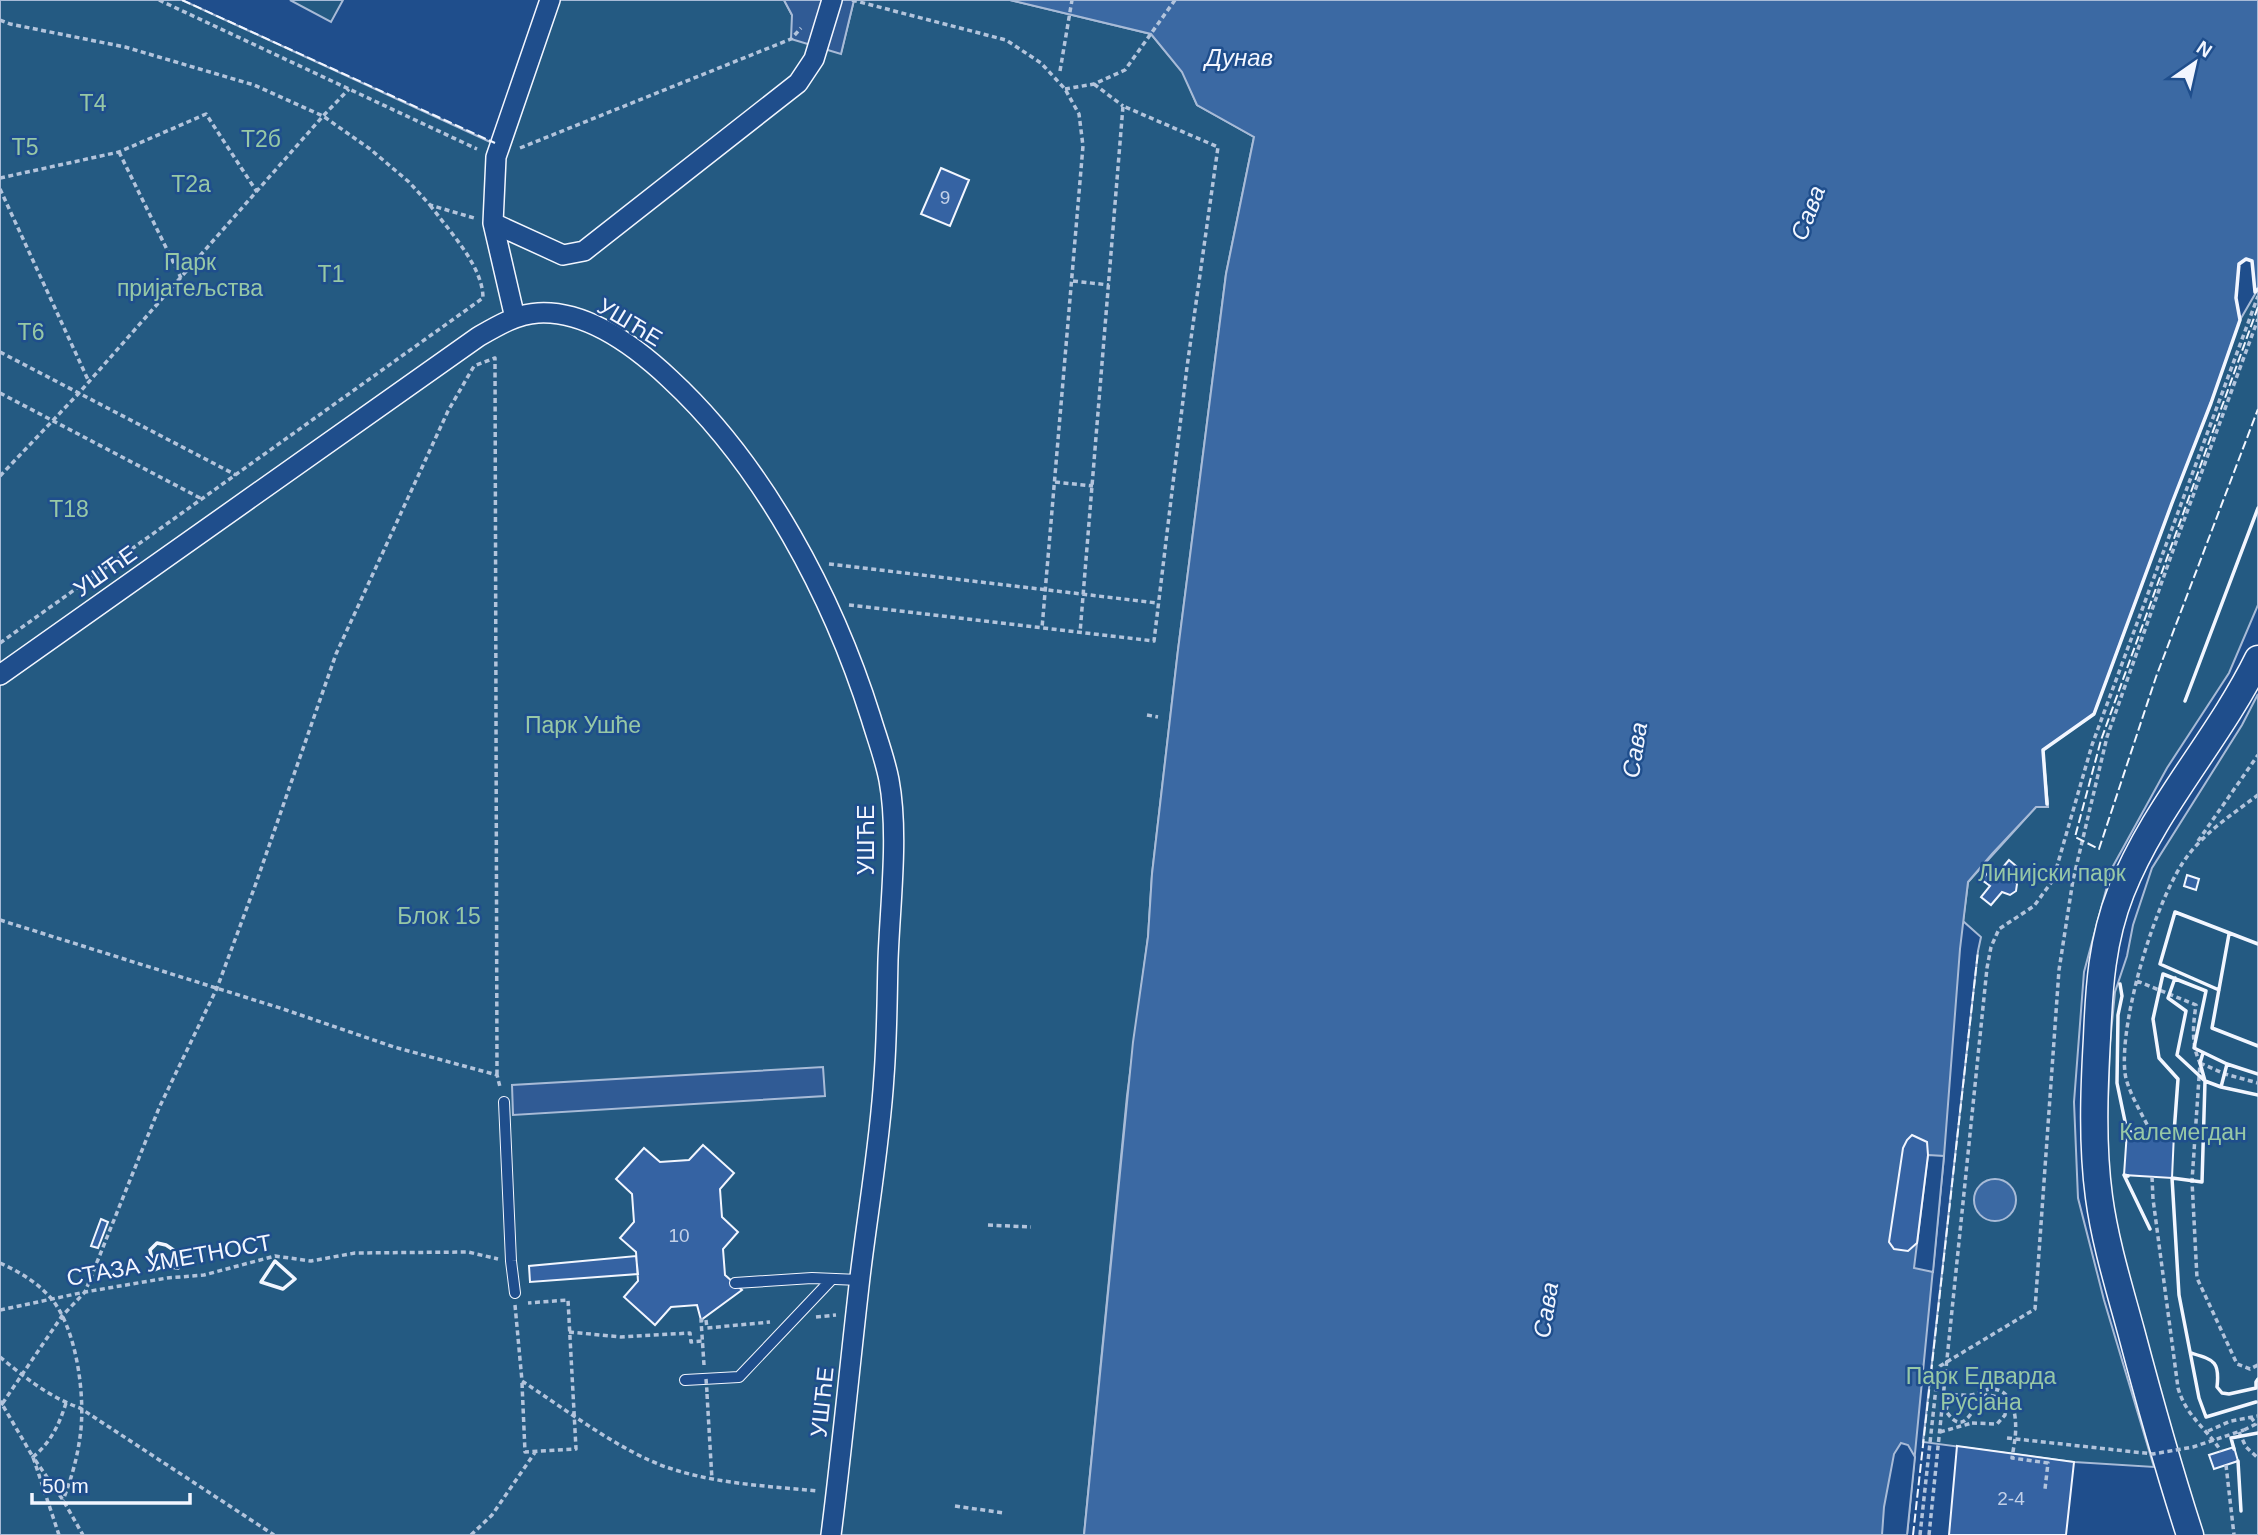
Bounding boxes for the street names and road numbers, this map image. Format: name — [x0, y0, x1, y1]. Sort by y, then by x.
street label: УШЋЕ — [593, 293, 667, 351]
street label: УШЋЕ — [69, 540, 141, 602]
street label: УШЋЕ — [853, 805, 879, 875]
street label: СТАЗА УМЕТНОСТ — [65, 1229, 273, 1291]
street label: УШЋЕ — [805, 1365, 839, 1439]

